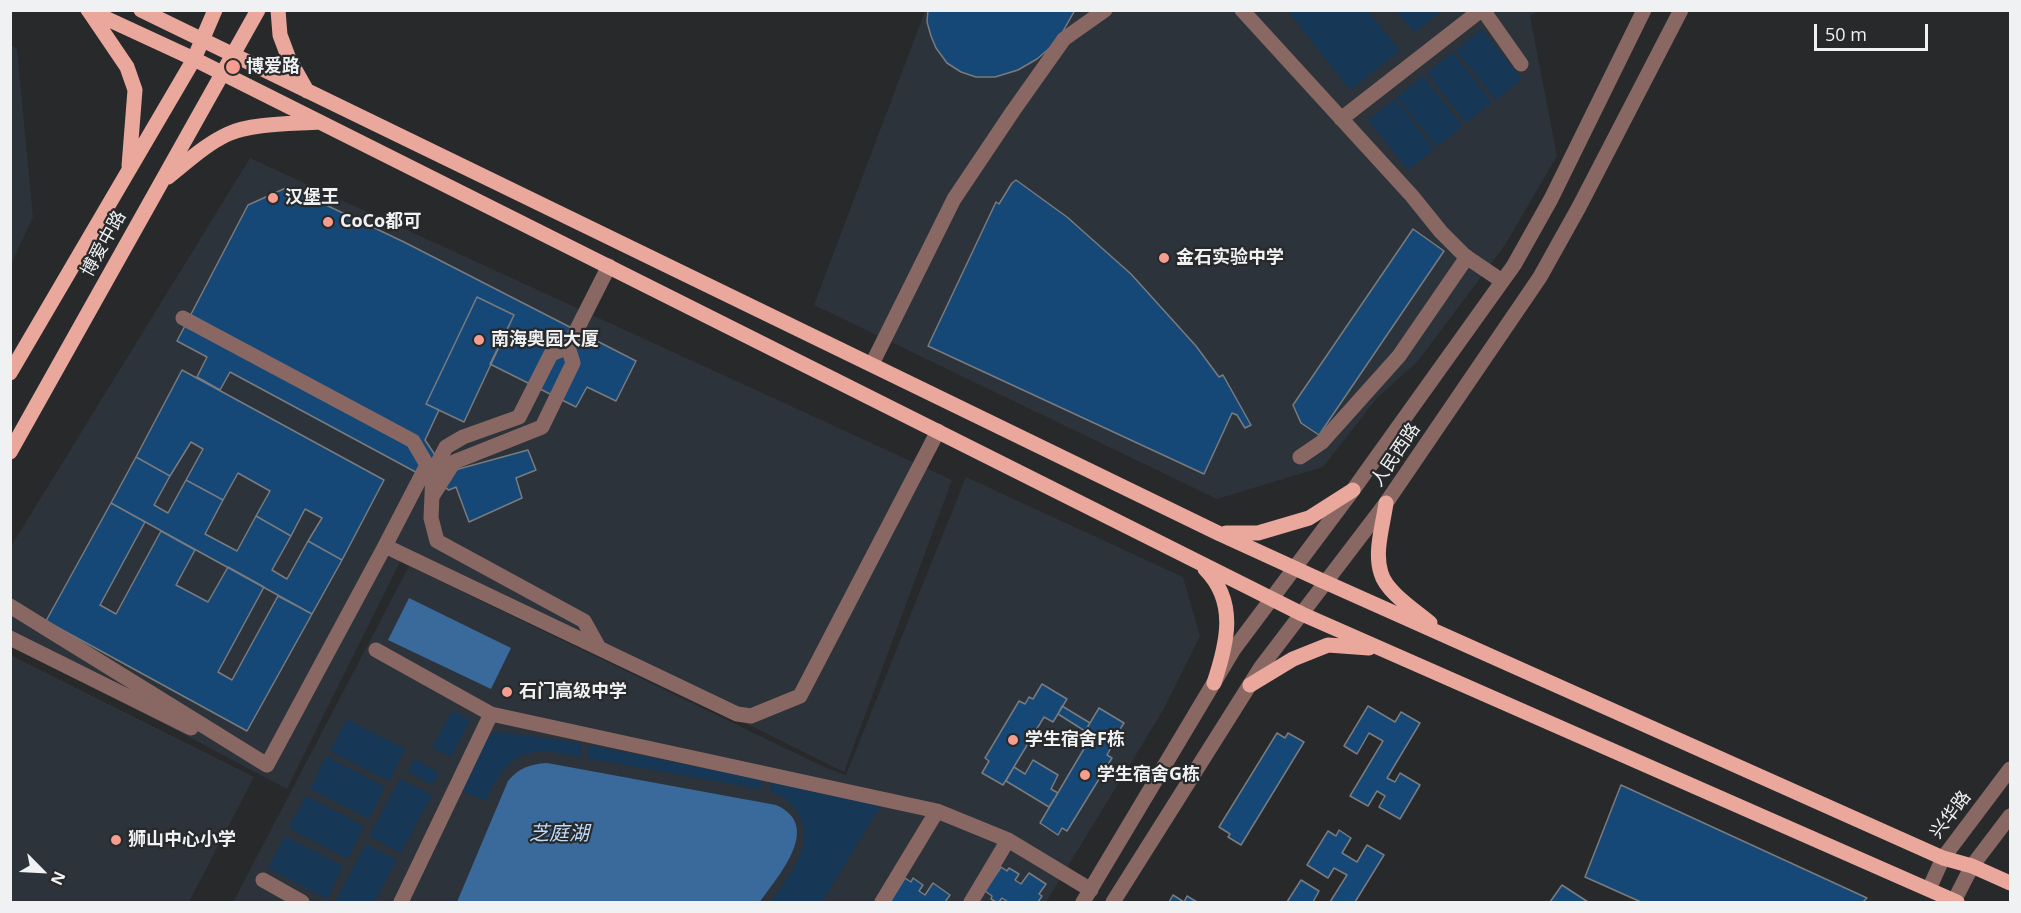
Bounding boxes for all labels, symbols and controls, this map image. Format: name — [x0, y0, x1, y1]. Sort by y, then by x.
scale bar — [1817, 12, 1931, 50]
text: 50 m — [1825, 22, 1867, 46]
place label: 博爱路 — [246, 56, 300, 78]
marker: 博爱路 — [224, 58, 242, 76]
place label: 汉堡王 — [285, 187, 339, 209]
marker: 汉堡王 — [266, 191, 280, 205]
street label: 博爱中路 — [77, 207, 131, 281]
place label: CoCo都可 — [340, 211, 421, 233]
marker: CoCo都可 — [321, 215, 335, 229]
place label: 金石实验中学 — [1176, 247, 1284, 269]
marker: 金石实验中学 — [1157, 251, 1171, 265]
place label: 南海奥园大厦 — [491, 329, 599, 351]
marker: 南海奥园大厦 — [472, 333, 486, 347]
street label: 人民西路 — [1367, 419, 1425, 491]
place label: 石门高级中学 — [519, 681, 627, 703]
marker: 石门高级中学 — [500, 685, 514, 699]
place label: 学生宿舍F栋 — [1025, 729, 1125, 751]
marker: 学生宿舍F栋 — [1006, 733, 1020, 747]
place label: 学生宿舍G栋 — [1097, 764, 1200, 786]
marker: 学生宿舍G栋 — [1078, 768, 1092, 782]
street label: 兴华路 — [1926, 787, 1976, 843]
water label: 芝庭湖 — [529, 822, 589, 846]
place label: 狮山中心小学 — [128, 829, 236, 851]
marker: 狮山中心小学 — [109, 833, 123, 847]
north arrow — [12, 841, 72, 901]
text: N — [46, 868, 71, 889]

